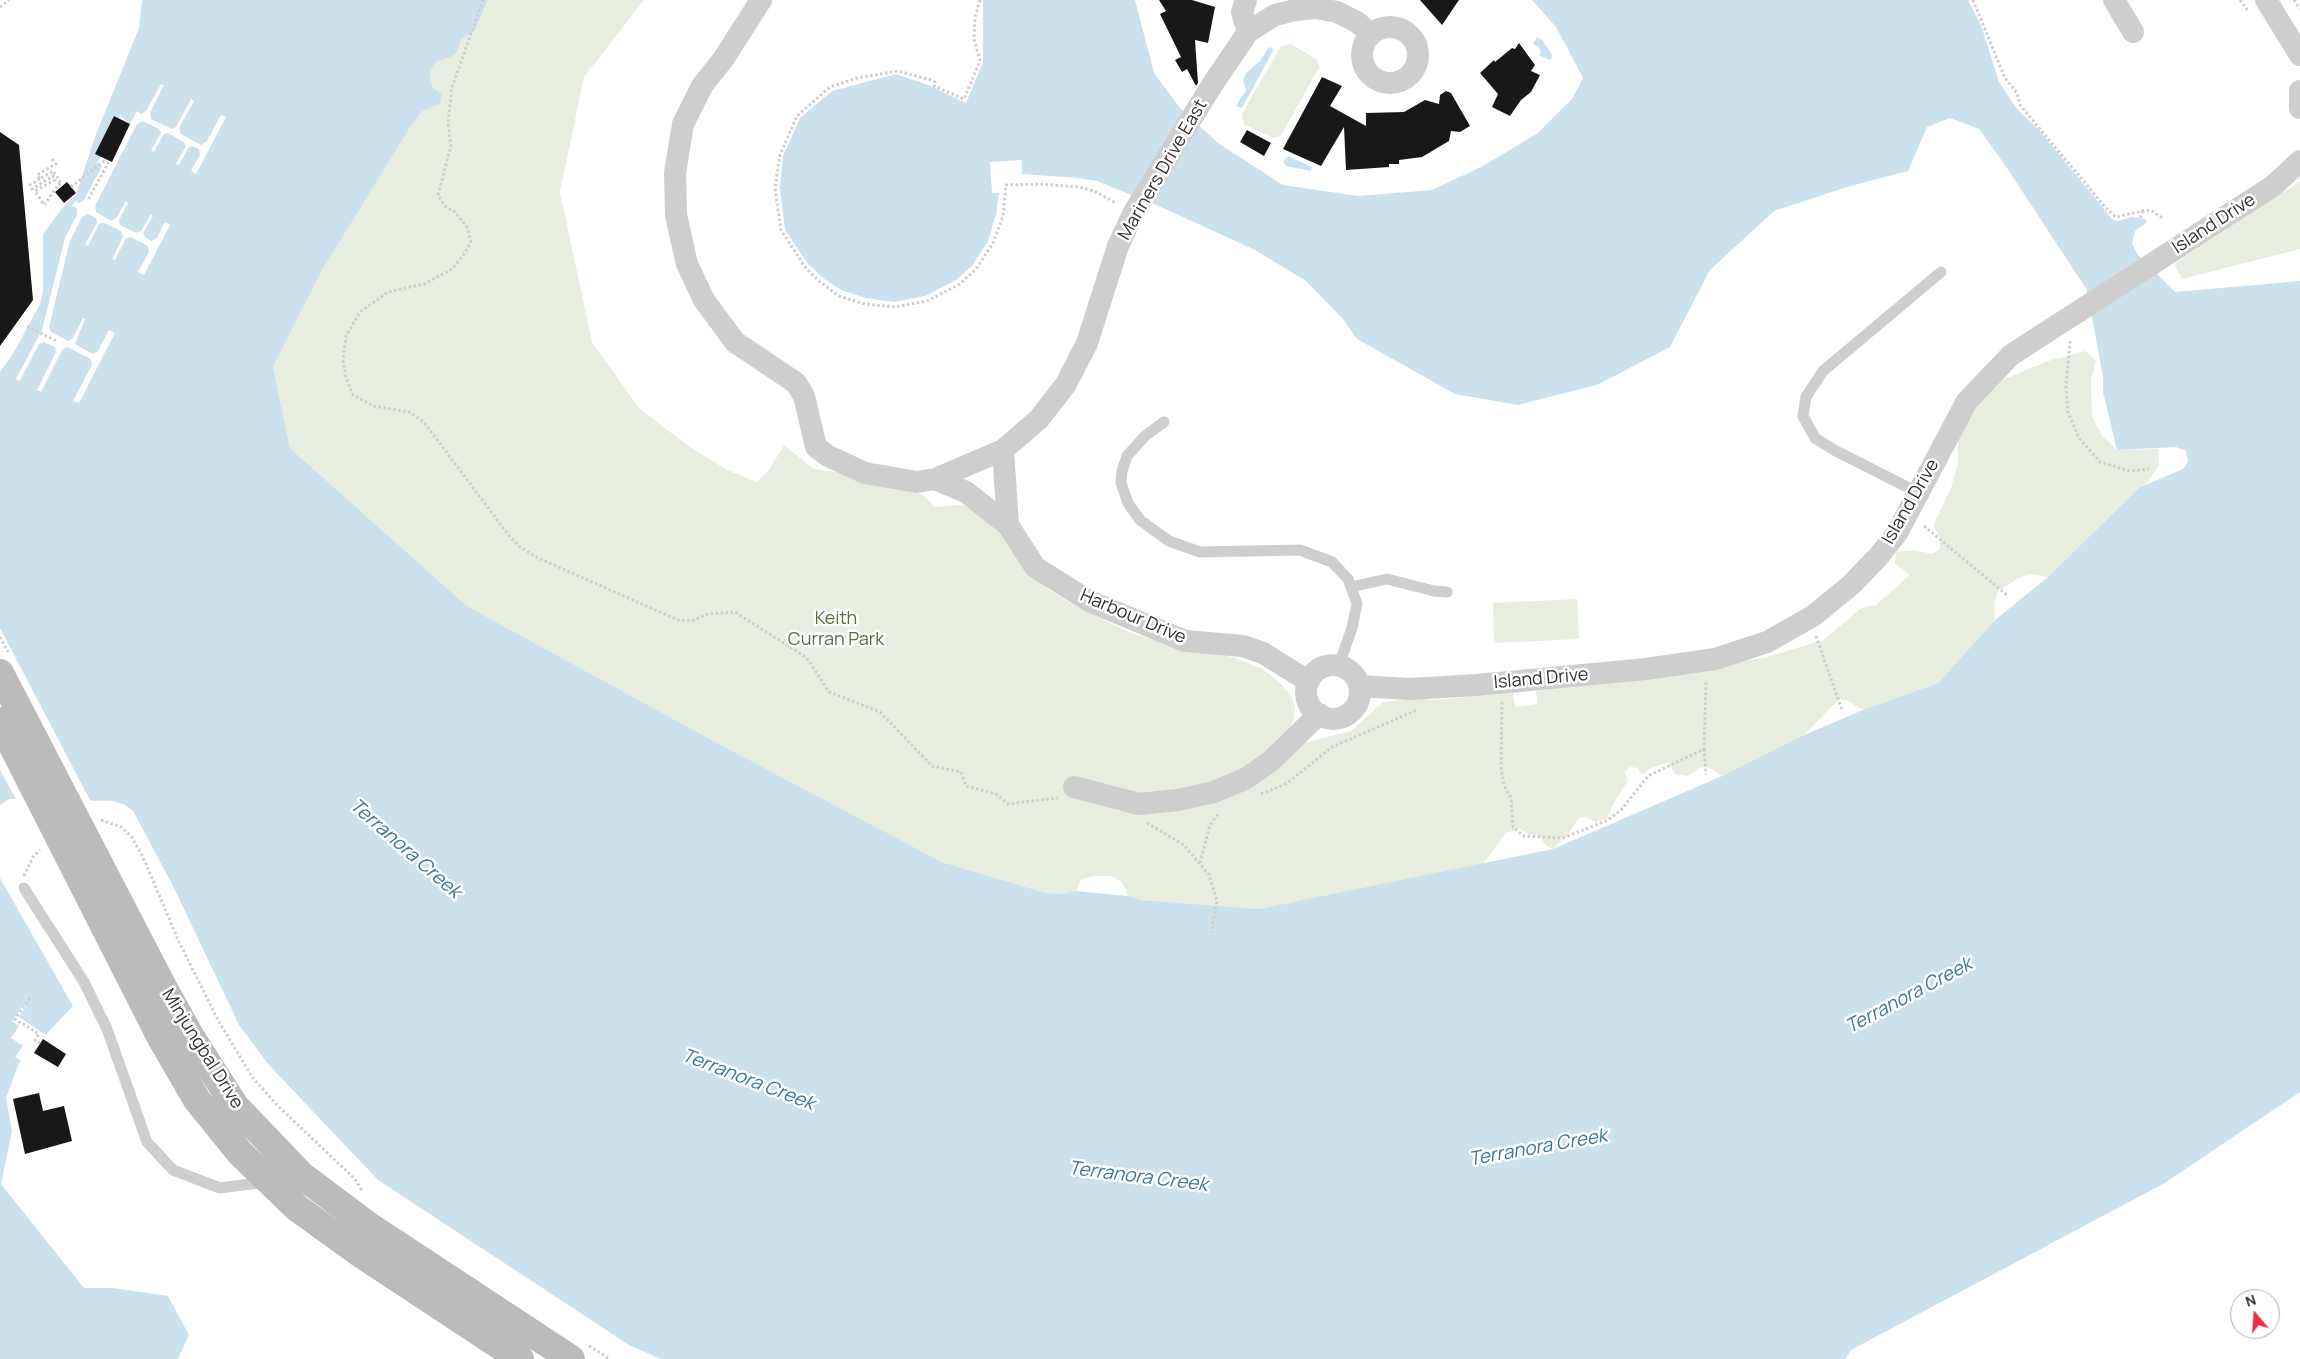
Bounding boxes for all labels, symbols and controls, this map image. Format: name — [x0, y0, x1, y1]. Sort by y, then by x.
street label: Mariners Drive East — [1114, 96, 1212, 244]
street label: Island Drive — [2168, 189, 2260, 259]
street label: Island Drive — [1878, 456, 1944, 548]
street label: Harbour Drive — [1077, 585, 1189, 649]
park label: Keith Curran Park — [788, 608, 884, 650]
street label: Island Drive — [1493, 664, 1589, 694]
water label: Terranora Creek — [345, 794, 465, 904]
water label: Terranora Creek — [1842, 953, 1976, 1039]
street label: Minjungbal Drive — [157, 985, 247, 1113]
water label: Terranora Creek — [679, 1044, 817, 1116]
water label: Terranora Creek — [1467, 1125, 1609, 1171]
water label: Terranora Creek — [1067, 1157, 1209, 1197]
north arrow — [2230, 1289, 2280, 1339]
text: N — [2243, 1290, 2258, 1311]

